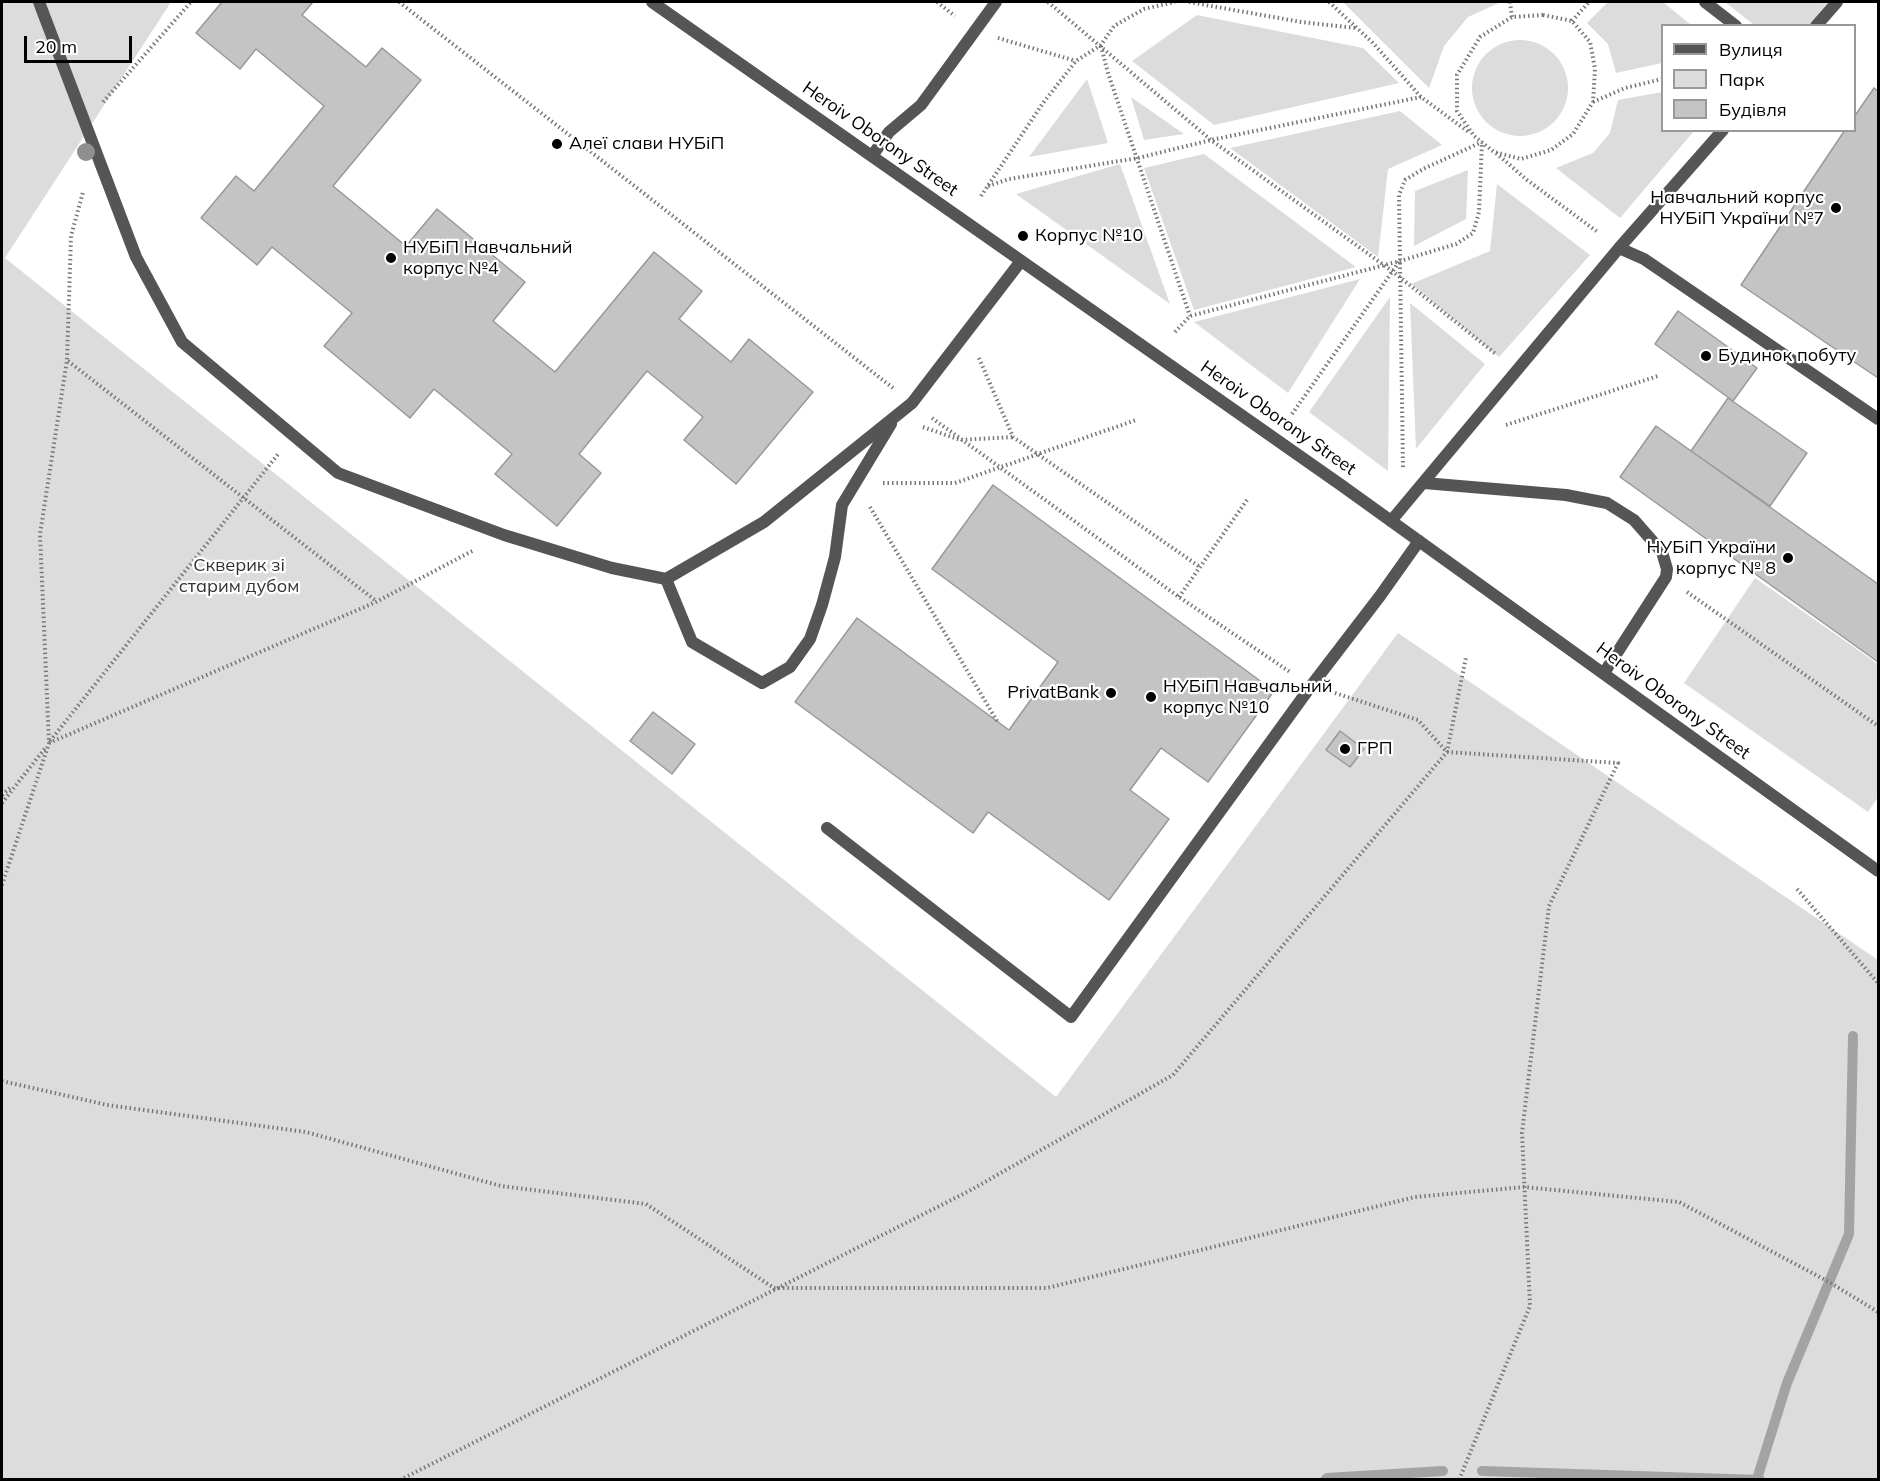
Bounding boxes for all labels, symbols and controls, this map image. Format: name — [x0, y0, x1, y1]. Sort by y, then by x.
scale bar — [27, 24, 135, 62]
legend — [1661, 24, 1856, 132]
text: 20 m — [35, 35, 77, 58]
text: Вулиця — [1719, 38, 1783, 61]
text: Парк — [1719, 68, 1764, 91]
street label: Heroiv Oborony Street — [798, 77, 962, 201]
text: Будівля — [1719, 98, 1787, 121]
place label: Алеї слави НУБіП — [569, 133, 724, 155]
marker: Алеї слави НУБіП — [550, 137, 564, 151]
place label: Навчальний корпус НУБіП України №7 — [1650, 187, 1824, 230]
marker: Навчальний корпус НУБіП України №7 — [1829, 201, 1843, 215]
place label: Корпус №10 — [1035, 225, 1143, 247]
marker: Корпус №10 — [1016, 229, 1030, 243]
place label: НУБіП Навчальний корпус №4 — [403, 237, 572, 280]
marker: НУБіП Навчальний корпус №4 — [384, 251, 398, 265]
place label: Будинок побуту — [1718, 345, 1856, 367]
marker: Будинок побуту — [1699, 349, 1713, 363]
street label: Heroiv Oborony Street — [1196, 356, 1360, 480]
place label: НУБіП України корпус № 8 — [1647, 537, 1776, 580]
marker: НУБіП України корпус № 8 — [1781, 551, 1795, 565]
park label: Скверик зі старим дубом — [179, 555, 299, 598]
street label: Heroiv Oborony Street — [1592, 638, 1754, 764]
place label: НУБіП Навчальний корпус №10 — [1163, 676, 1332, 718]
place label: PrivatBank — [1007, 682, 1099, 704]
marker: PrivatBank — [1104, 686, 1118, 700]
marker: НУБіП Навчальний корпус №10 — [1144, 690, 1158, 704]
place label: ГРП — [1357, 738, 1392, 760]
marker: ГРП — [1338, 742, 1352, 756]

